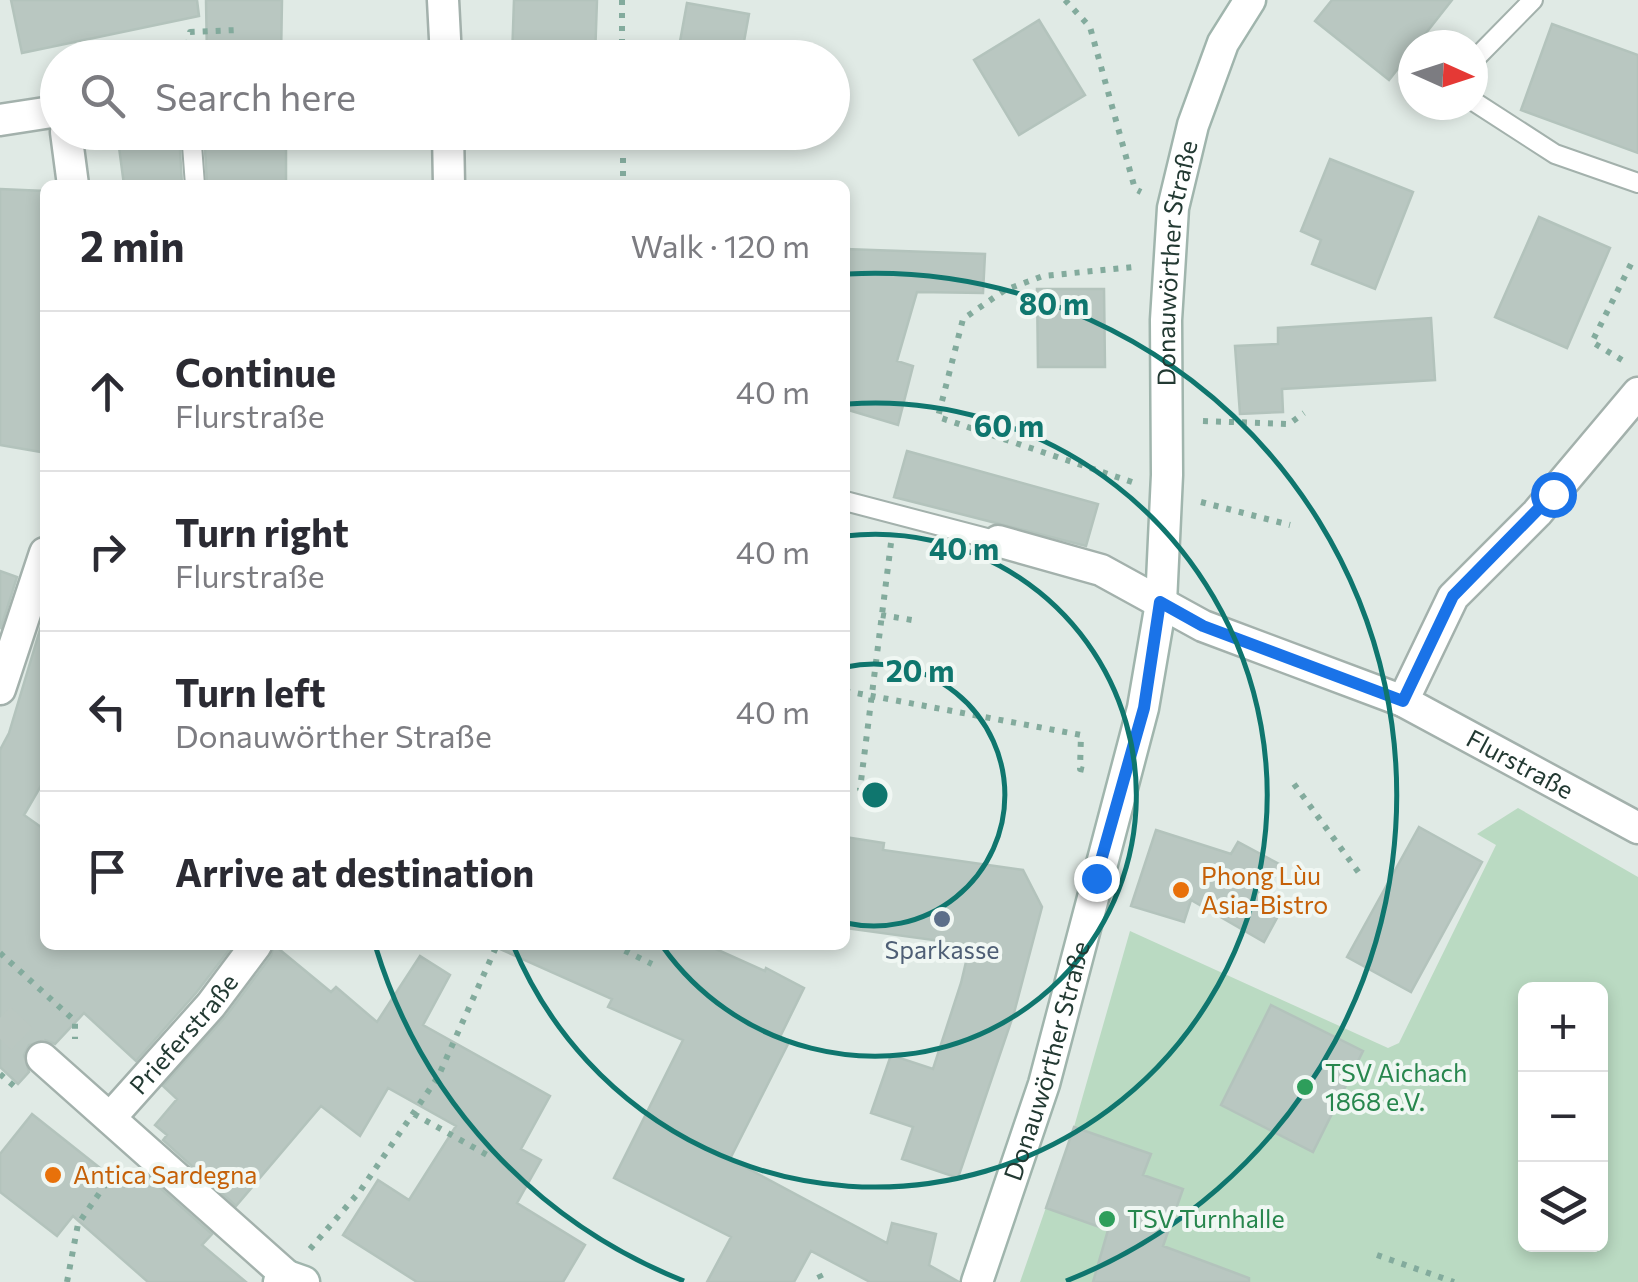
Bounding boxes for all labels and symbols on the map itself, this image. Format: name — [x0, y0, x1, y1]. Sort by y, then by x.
north arrow — [1398, 30, 1488, 120]
street label: Donauwörther Straße — [1150, 137, 1203, 386]
text: 80 m — [1019, 284, 1089, 321]
text: 60 m — [974, 406, 1044, 443]
route start — [1531, 472, 1577, 518]
text: 40 m — [929, 529, 999, 566]
text: 20 m — [886, 651, 954, 688]
street label: Flurstraße — [1462, 722, 1579, 804]
centre of rings — [857, 777, 893, 813]
route end — [1074, 856, 1120, 902]
place label: Phong Lùu Asia-Bistro — [1201, 860, 1328, 919]
marker: Phong Lùu Asia-Bistro — [1170, 879, 1192, 901]
marker: Sparkasse — [931, 908, 953, 930]
place label: Sparkasse — [884, 934, 1000, 964]
street label: Donauwörther Straße — [997, 938, 1095, 1184]
street label: Prieferstraße — [123, 967, 243, 1100]
place label: TSV Aichach 1868 e.V. — [1325, 1057, 1467, 1116]
marker: TSV Aichach 1868 e.V. — [1294, 1076, 1316, 1098]
place label: Antica Sardegna — [73, 1159, 257, 1189]
marker: Antica Sardegna — [42, 1164, 64, 1186]
place label: TSV Turnhalle — [1127, 1203, 1285, 1233]
marker: TSV Turnhalle — [1096, 1208, 1118, 1230]

